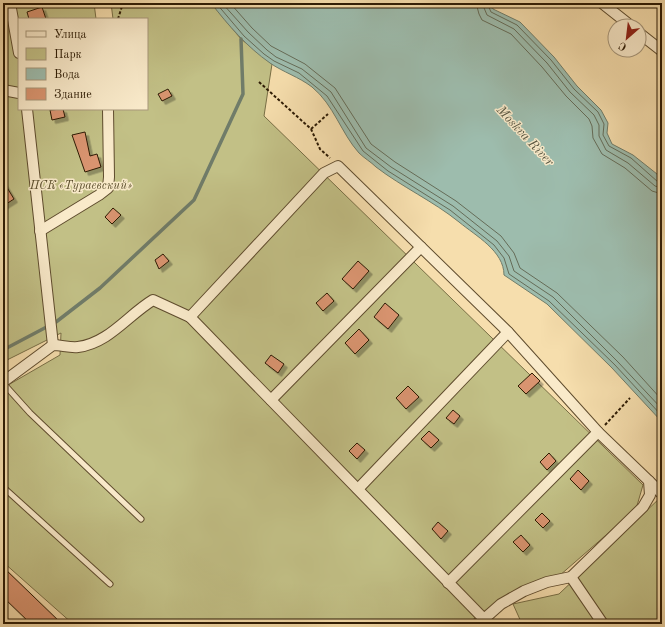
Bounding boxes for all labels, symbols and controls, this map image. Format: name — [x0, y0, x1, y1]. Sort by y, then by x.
legend — [18, 18, 148, 110]
north arrow — [607, 18, 647, 58]
text: Улица — [54, 29, 87, 41]
text: С — [617, 39, 629, 52]
text: Парк — [54, 49, 82, 61]
text: Вода — [54, 69, 80, 81]
text: Здание — [54, 89, 92, 101]
water label: Moskva River — [493, 103, 556, 169]
park label: ПСК «Тураевский» — [29, 180, 132, 192]

